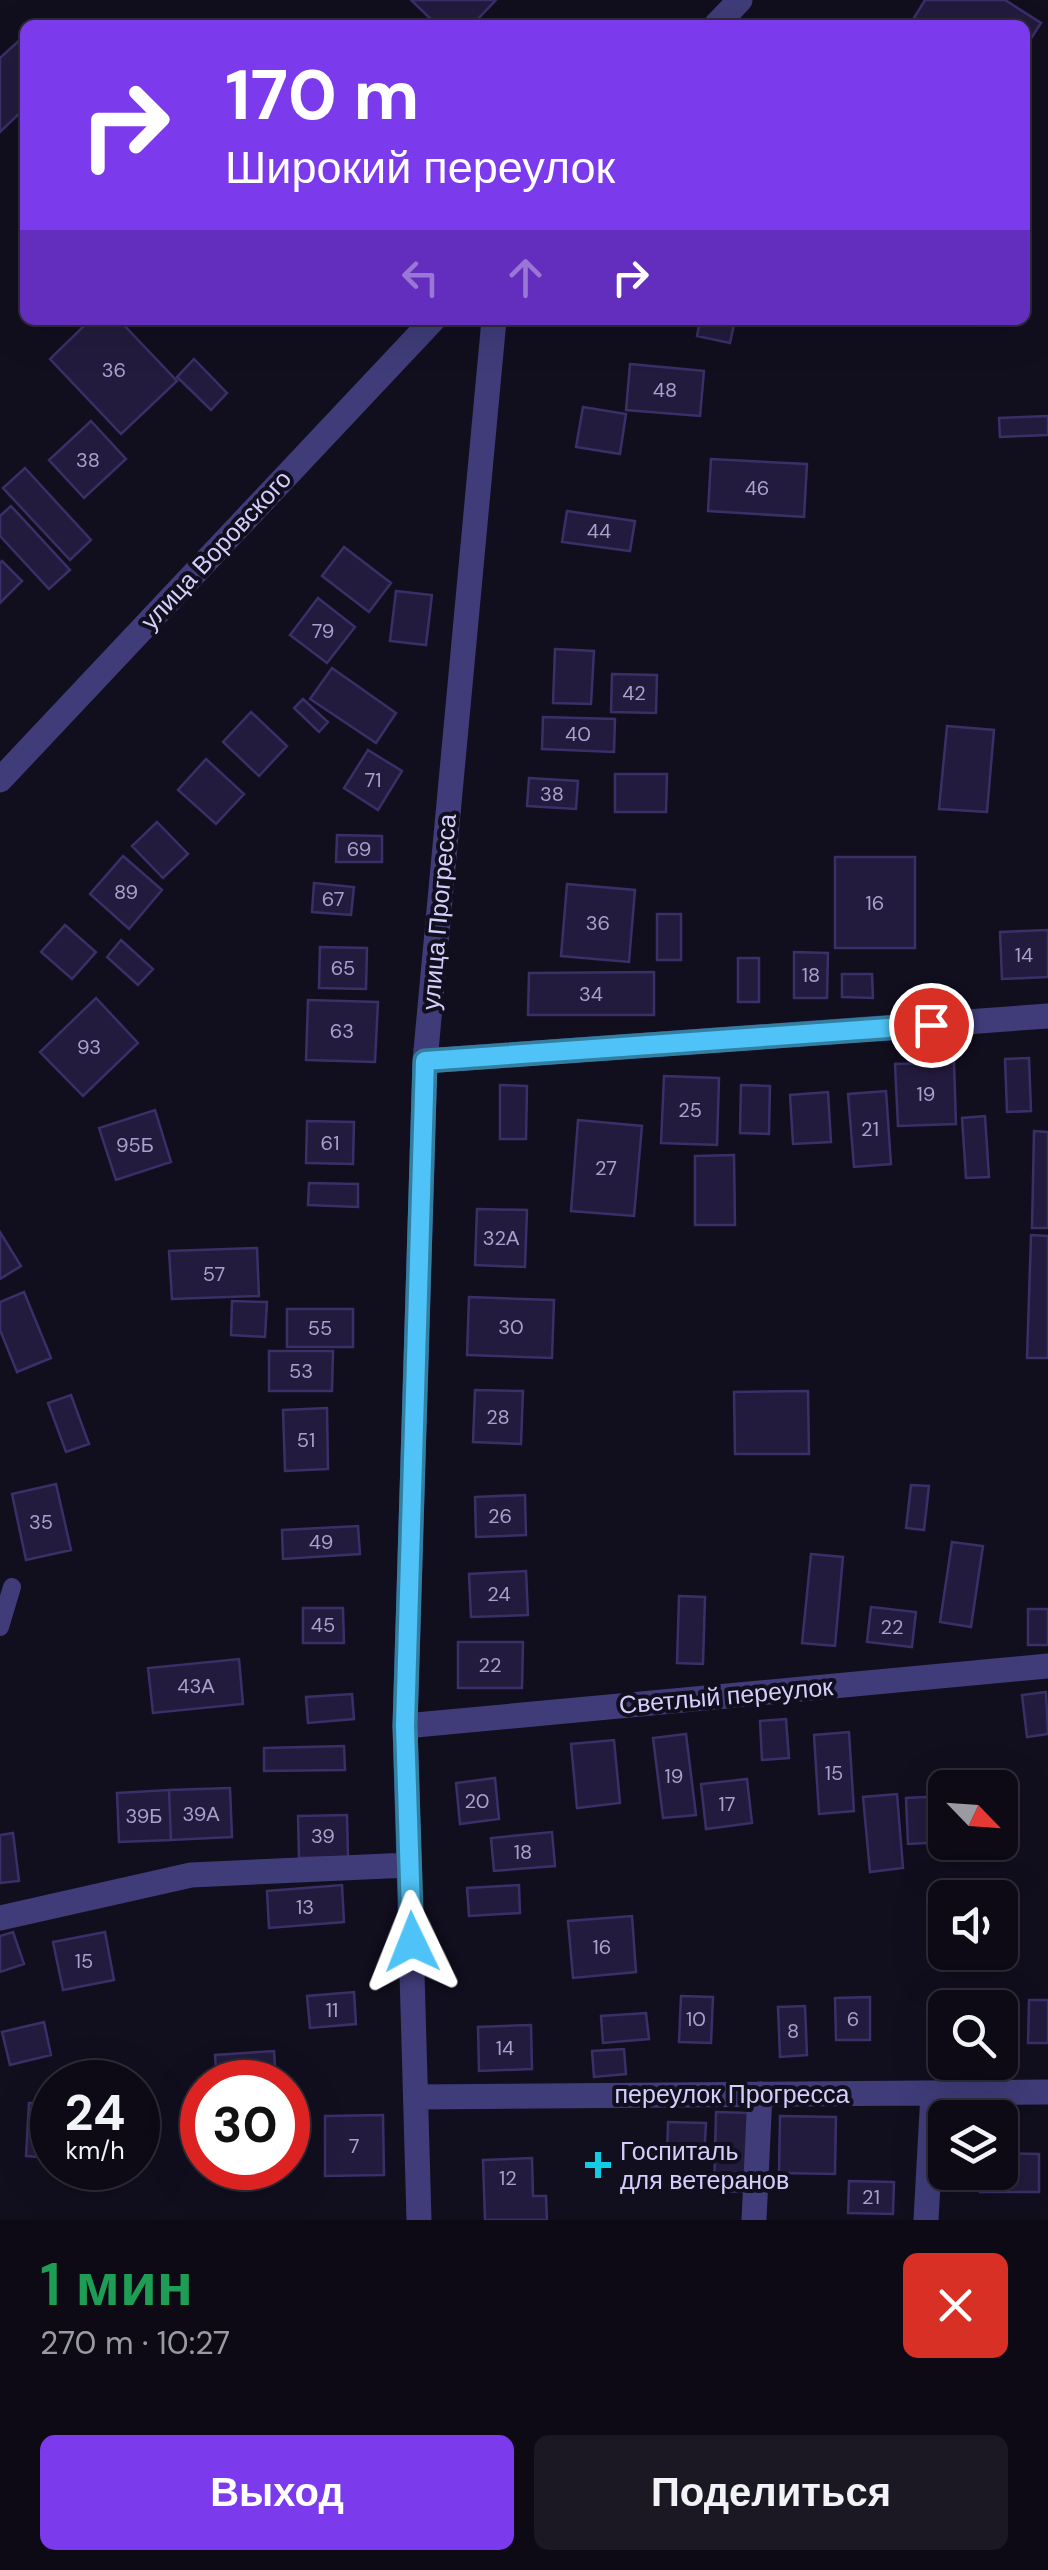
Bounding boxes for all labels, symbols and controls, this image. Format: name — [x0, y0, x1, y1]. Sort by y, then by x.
text: 170 m — [225, 50, 419, 141]
icon: right — [60, 60, 190, 190]
text: Широкий переулок — [225, 138, 615, 197]
icon: left — [393, 250, 448, 305]
icon: ahead — [498, 250, 553, 305]
icon: right — [603, 250, 658, 305]
house number: 36 — [102, 357, 126, 383]
house number: 48 — [653, 377, 677, 403]
house number: 38 — [76, 447, 100, 473]
street label: улица Воровского — [133, 463, 299, 637]
house number: 46 — [745, 475, 769, 501]
house number: 44 — [587, 518, 611, 544]
house number: 79 — [312, 618, 334, 644]
house number: 42 — [622, 680, 646, 706]
house number: 40 — [565, 721, 591, 747]
house number: 71 — [365, 767, 382, 793]
house number: 38 — [540, 781, 564, 807]
street label: улица Прогресса — [414, 812, 464, 1012]
house number: 69 — [347, 836, 371, 862]
house number: 89 — [114, 879, 138, 905]
house number: 67 — [322, 886, 344, 912]
house number: 16 — [866, 890, 884, 916]
house number: 36 — [586, 910, 610, 936]
house number: 14 — [1015, 942, 1033, 968]
house number: 65 — [331, 955, 355, 981]
house number: 18 — [802, 962, 820, 988]
house number: 34 — [579, 981, 603, 1007]
pin — [889, 983, 974, 1068]
icon: arrive — [904, 998, 959, 1053]
house number: 63 — [330, 1018, 354, 1044]
house number: 93 — [77, 1034, 101, 1060]
house number: 19 — [917, 1081, 935, 1107]
house number: 25 — [678, 1097, 702, 1123]
house number: 21 — [861, 1116, 879, 1142]
house number: 61 — [321, 1130, 339, 1156]
house number: 95Б — [116, 1132, 154, 1158]
house number: 27 — [595, 1155, 617, 1181]
house number: 32А — [483, 1225, 520, 1251]
house number: 57 — [203, 1261, 225, 1287]
house number: 30 — [498, 1314, 524, 1340]
house number: 55 — [308, 1315, 332, 1341]
house number: 53 — [289, 1358, 313, 1384]
house number: 28 — [486, 1404, 510, 1430]
house number: 51 — [297, 1427, 315, 1453]
house number: 26 — [488, 1503, 512, 1529]
house number: 35 — [29, 1509, 53, 1535]
house number: 49 — [309, 1529, 333, 1555]
house number: 24 — [487, 1581, 511, 1607]
house number: 45 — [311, 1612, 335, 1638]
house number: 22 — [880, 1614, 904, 1640]
house number: 22 — [478, 1652, 502, 1678]
street label: Светлый переулок — [618, 1670, 835, 1722]
house number: 43А — [177, 1673, 215, 1699]
house number: 15 — [825, 1760, 843, 1786]
house number: 19 — [665, 1763, 683, 1789]
north arrow — [928, 1770, 1018, 1860]
map controls — [928, 1770, 1018, 2190]
house number: 20 — [465, 1788, 490, 1814]
house number: 17 — [719, 1791, 735, 1817]
house number: 39А — [182, 1801, 220, 1827]
house number: 39Б — [126, 1803, 162, 1829]
house number: 39 — [311, 1823, 335, 1849]
house number: 18 — [514, 1839, 532, 1865]
button: sound — [928, 1880, 1018, 1970]
position arrow — [360, 1890, 464, 1994]
house number: 13 — [296, 1894, 314, 1920]
house number: 16 — [593, 1934, 611, 1960]
house number: 15 — [75, 1948, 93, 1974]
button: search — [928, 1990, 1018, 2080]
house number: 11 — [326, 1997, 338, 2023]
house number: 10 — [686, 2006, 706, 2032]
house number: 6 — [847, 2006, 859, 2032]
house number: 8 — [787, 2018, 799, 2044]
house number: 14 — [496, 2035, 514, 2061]
speed limit sign: 30 — [180, 2060, 310, 2190]
street label: переулок Прогресса — [615, 2078, 850, 2111]
text: 24 — [65, 2080, 126, 2146]
button: layers — [928, 2100, 1018, 2190]
house number: 7 — [349, 2133, 359, 2159]
text: km/h — [65, 2134, 125, 2167]
place label: Госпиталь для ветеранов — [620, 2135, 789, 2197]
marker: Госпиталь для ветеранов — [585, 2152, 611, 2178]
house number: 12 — [499, 2165, 517, 2191]
house number: 21 — [862, 2184, 880, 2210]
text: 1 мин — [40, 2245, 193, 2324]
button: close — [903, 2253, 1008, 2358]
text: 270 m · 10:27 — [40, 2322, 230, 2364]
button: Выход — [40, 2435, 514, 2550]
button: Поделиться — [534, 2435, 1008, 2550]

